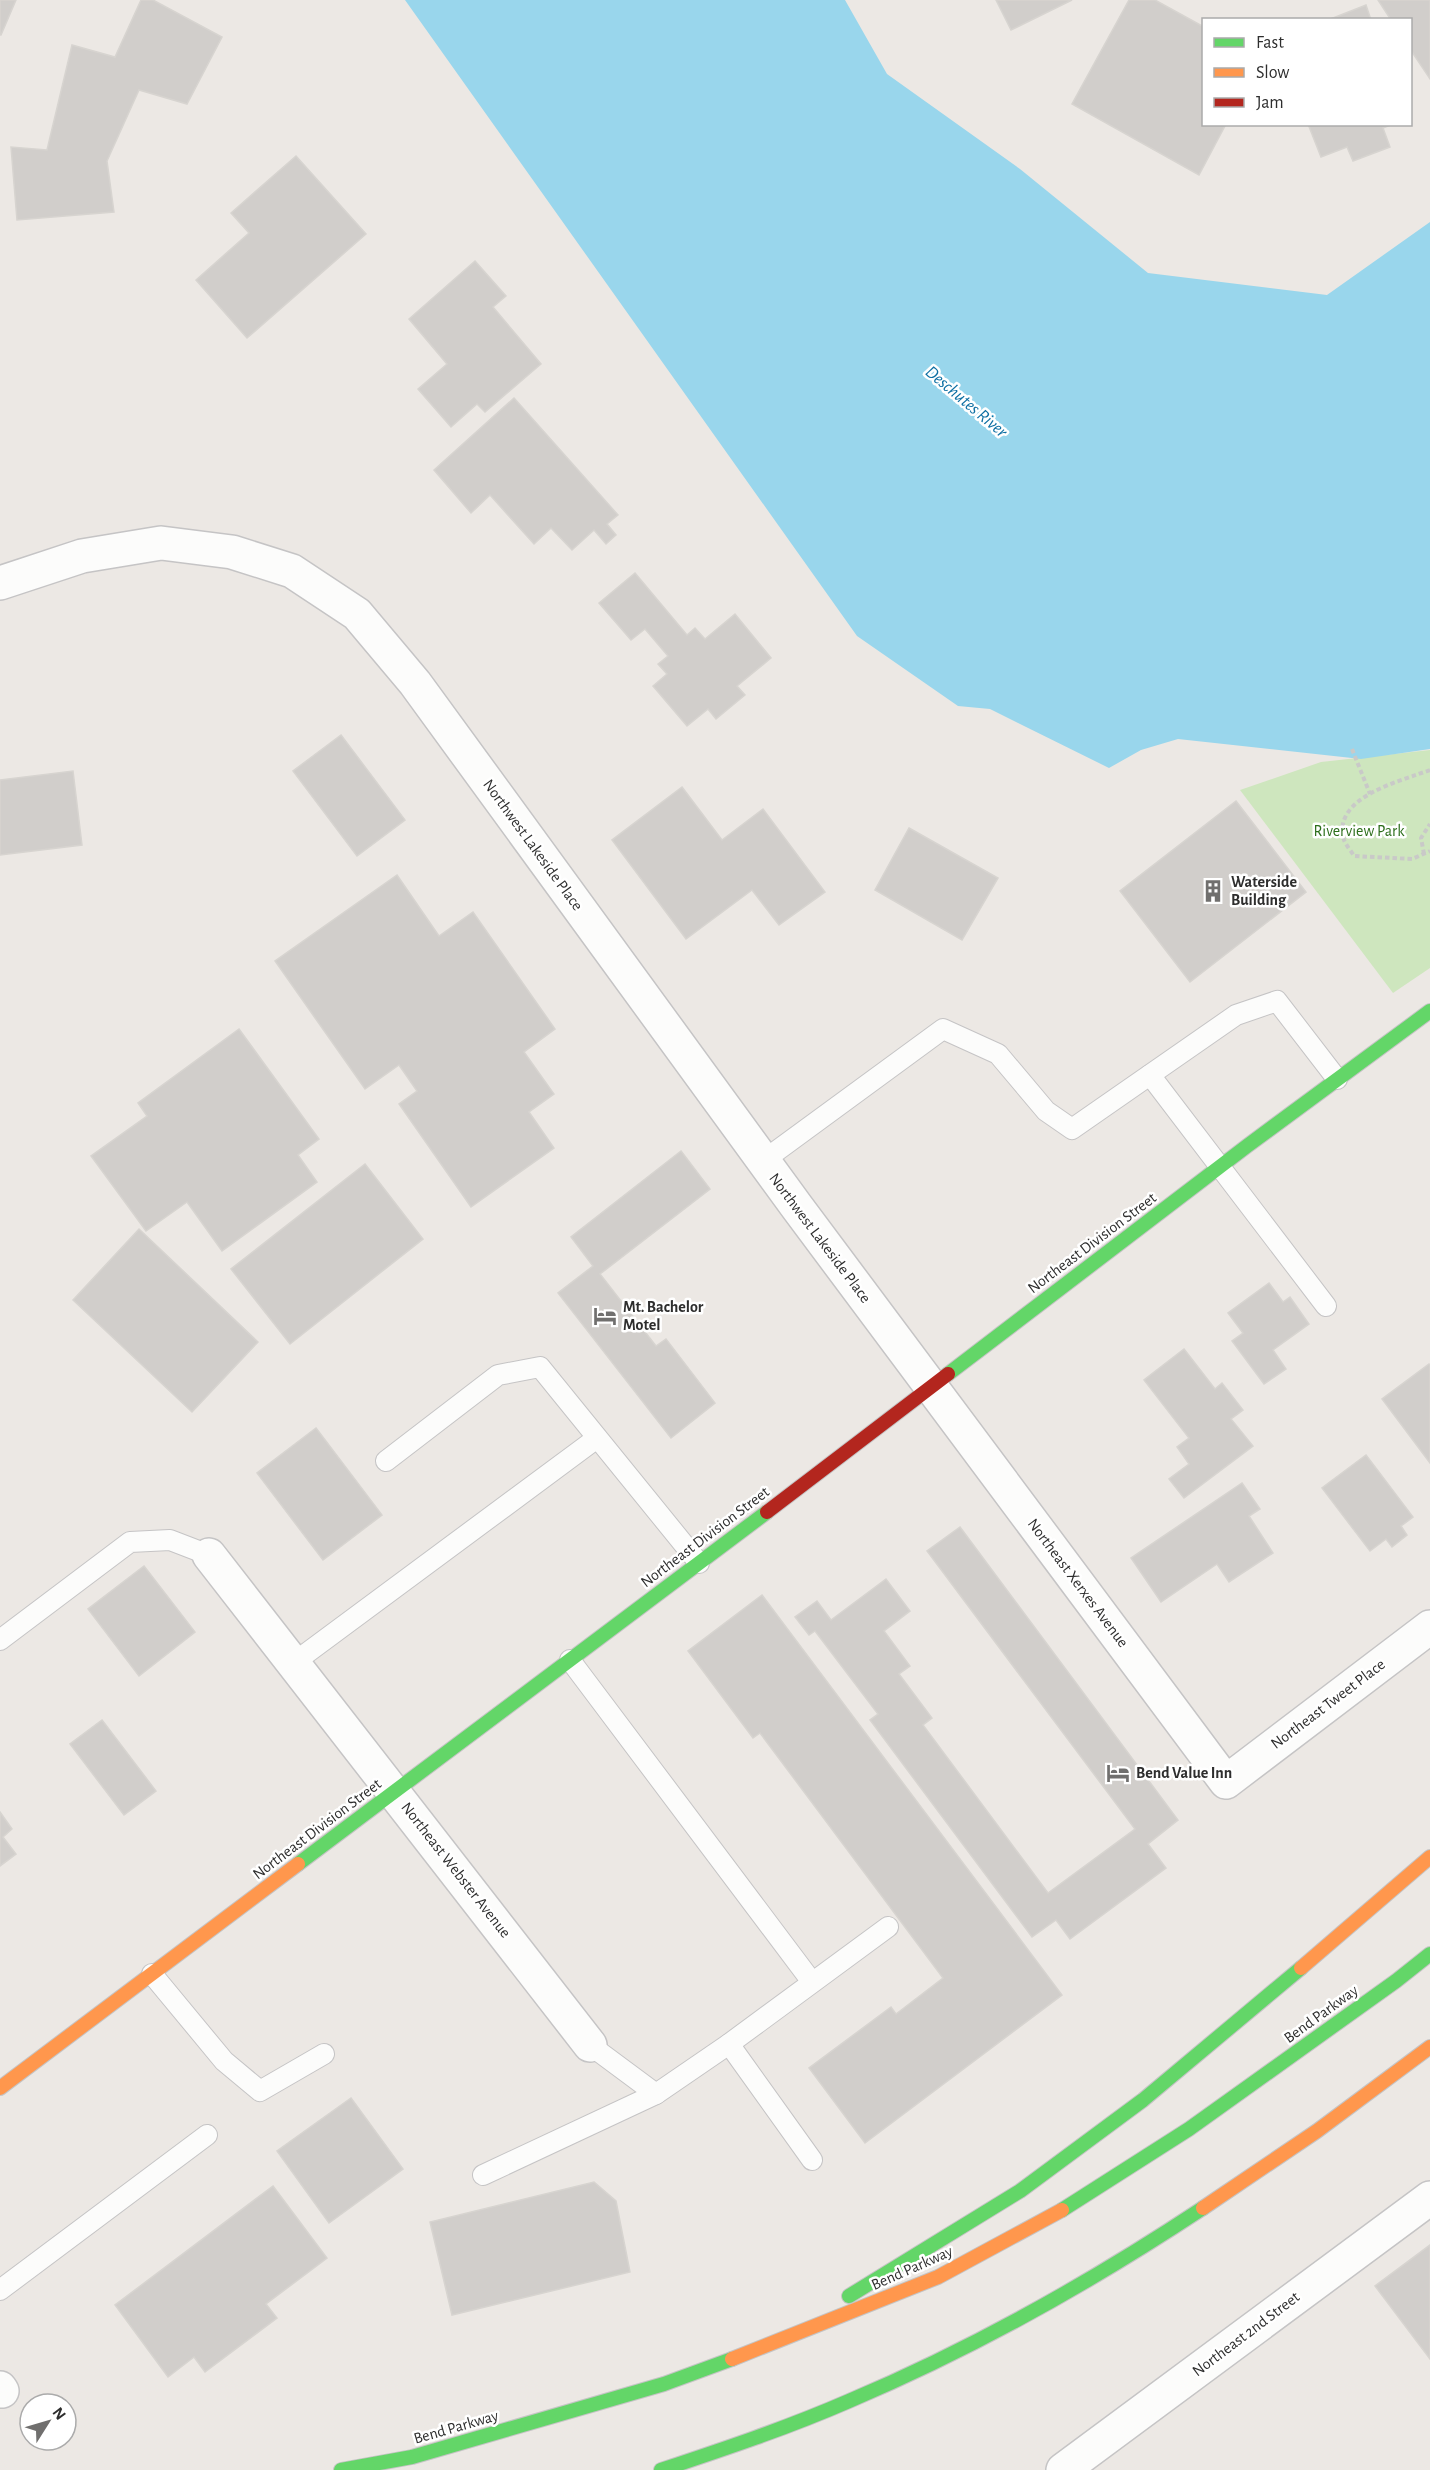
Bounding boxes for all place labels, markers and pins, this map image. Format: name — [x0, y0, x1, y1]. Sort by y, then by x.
place label: Waterside Building — [1231, 874, 1297, 908]
building icon: Waterside Building — [1200, 878, 1226, 904]
place label: Mt. Bachelor Motel — [623, 1299, 704, 1333]
hotel icon: Mt. Bachelor Motel — [592, 1303, 618, 1329]
hotel icon: Bend Value Inn — [1105, 1760, 1131, 1786]
place label: Bend Value Inn — [1136, 1765, 1232, 1781]

